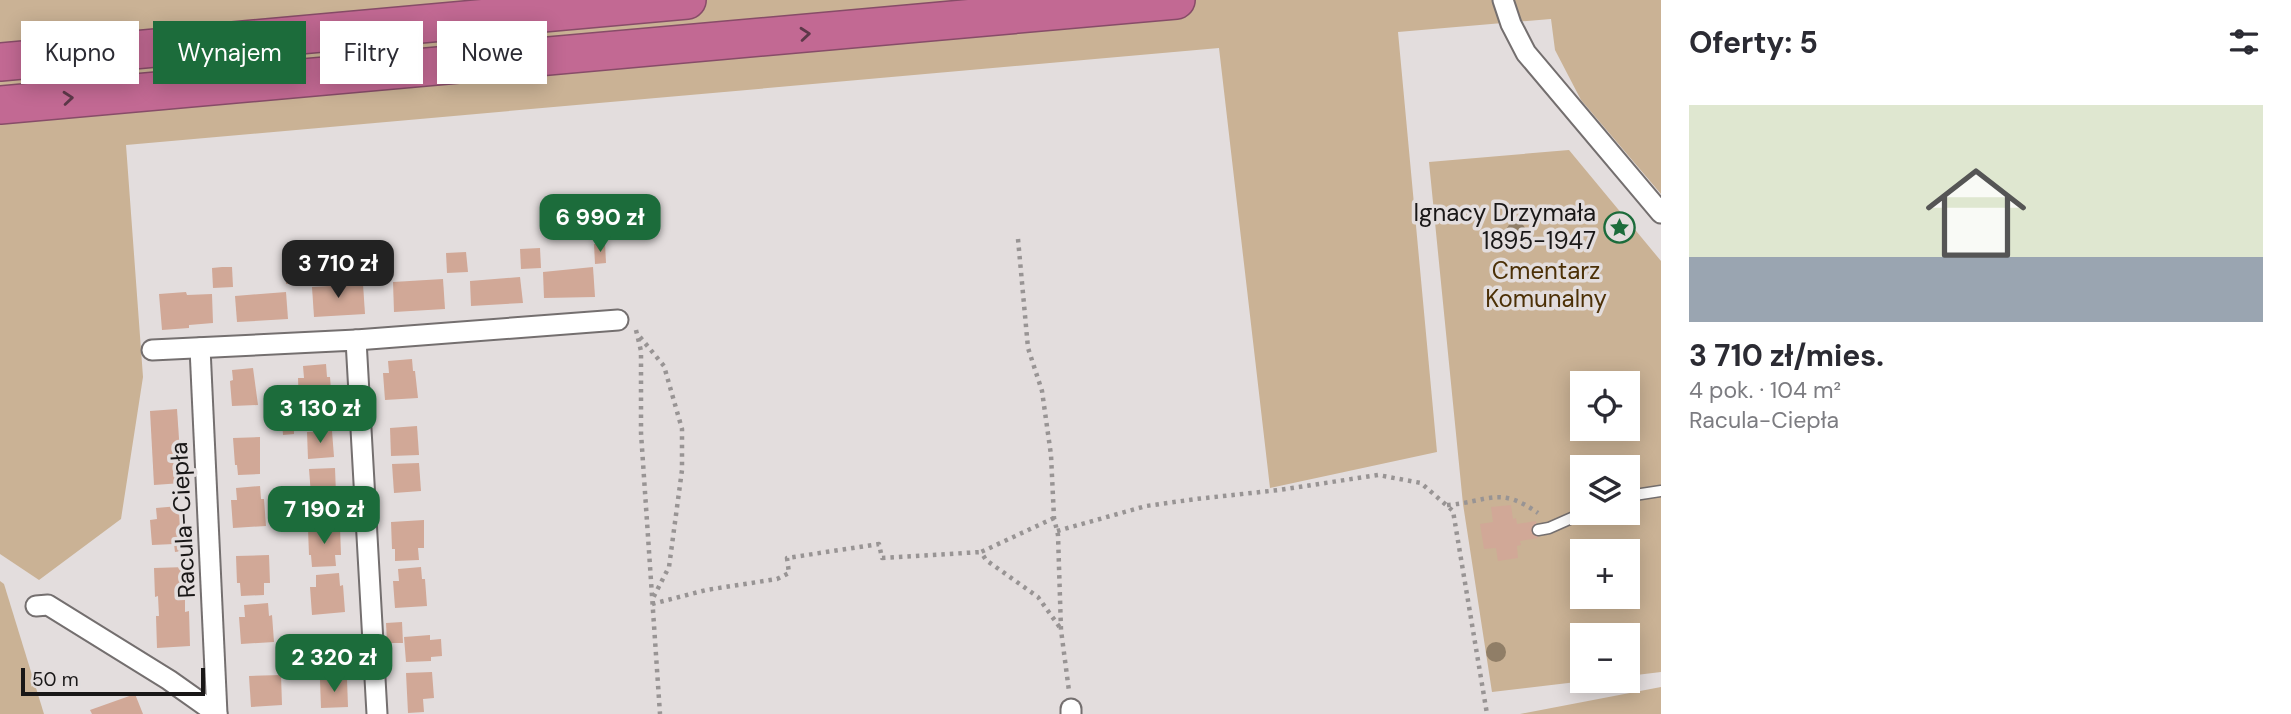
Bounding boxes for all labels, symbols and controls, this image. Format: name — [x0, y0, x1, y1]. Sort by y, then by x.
chip: Kupno — [21, 21, 139, 84]
chip: Wynajem — [153, 21, 306, 84]
chip: Filtry — [320, 21, 423, 84]
chip: Nowe — [437, 21, 547, 84]
text: Oferty: 5 — [1689, 23, 1818, 62]
icon: filters — [2225, 23, 2263, 61]
one-way arrow — [800, 27, 811, 42]
one-way arrow — [63, 91, 74, 106]
icon: home — [1913, 150, 2039, 276]
pin: 6 990 zł — [528, 194, 672, 254]
place label: Ignacy Drzymała 1895-1947 — [1413, 197, 1596, 256]
text: 6 990 zł — [556, 202, 644, 232]
place icon: Ignacy Drzymała 1895-1947 — [1602, 210, 1636, 244]
pin: 3 710 zł — [266, 240, 410, 300]
text: 3 710 zł — [298, 248, 378, 278]
park label: Cmentarz Komunalny — [1485, 255, 1607, 314]
text: 3 710 zł/mies. — [1689, 336, 1884, 375]
map controls — [1570, 371, 1640, 693]
button: locate — [1570, 371, 1640, 441]
text: 4 pok. · 104 m² — [1689, 375, 1841, 405]
pin: 3 130 zł — [248, 386, 392, 445]
text: 3 130 zł — [279, 393, 361, 423]
text: Racula-Ciepła — [1689, 405, 1839, 435]
street label: Racula-Ciepła — [163, 441, 202, 599]
button: layers — [1570, 455, 1640, 525]
pin: 7 190 zł — [252, 486, 396, 546]
text: 7 190 zł — [284, 494, 364, 524]
button: + — [1570, 539, 1640, 609]
button: − — [1570, 623, 1640, 693]
pin: 2 320 zł — [262, 634, 406, 694]
text: 2 320 zł — [291, 642, 377, 672]
scale bar — [21, 665, 205, 697]
text: 50 m — [32, 667, 79, 692]

